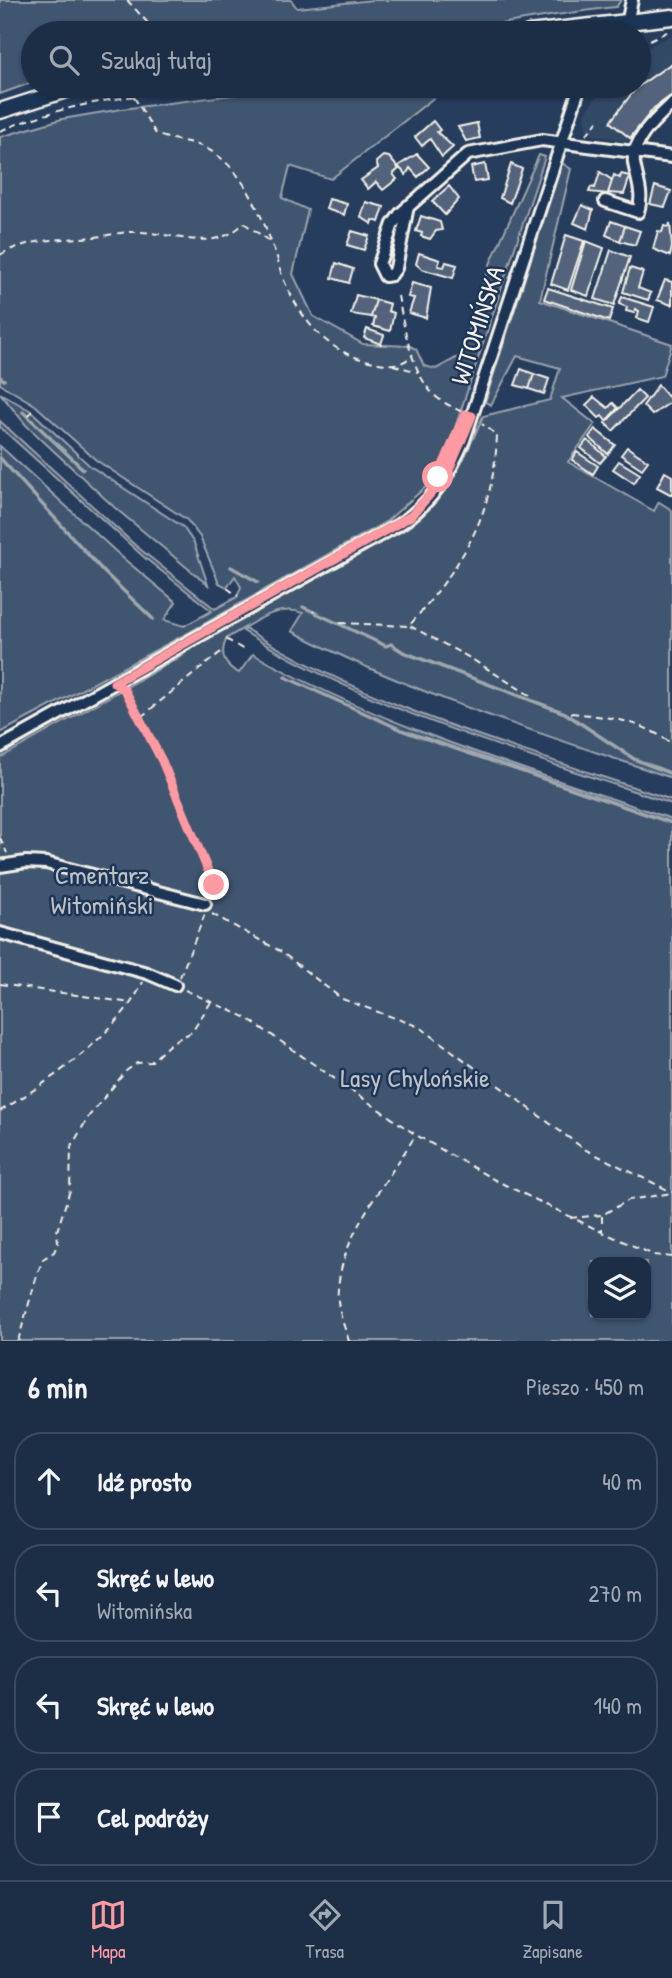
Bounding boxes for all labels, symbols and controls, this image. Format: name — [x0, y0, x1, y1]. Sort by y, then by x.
search box — [21, 21, 651, 98]
icon: search — [45, 41, 83, 79]
text: Szukaj tutaj — [101, 42, 212, 77]
street label: WITOMIŃSKA — [441, 261, 513, 389]
route start — [422, 461, 453, 492]
park label: Cmentarz Witomiński — [50, 857, 154, 922]
route end — [198, 869, 229, 900]
park label: Lasy Chylońskie — [340, 1060, 490, 1095]
map controls — [588, 1257, 651, 1320]
button: layers — [588, 1257, 651, 1320]
text: 6 min — [28, 1367, 88, 1407]
text: Pieszo · 450 m — [526, 1371, 644, 1402]
icon: ahead — [30, 1462, 68, 1500]
text: Idź prosto — [97, 1464, 191, 1499]
text: 40 m — [602, 1466, 642, 1497]
text: Skręć w lewo — [97, 1560, 214, 1595]
icon: left — [30, 1574, 68, 1612]
text: 270 m — [589, 1578, 642, 1609]
text: Witomińska — [97, 1595, 192, 1626]
icon: left — [30, 1686, 68, 1724]
text: Skręć w lewo — [97, 1688, 214, 1723]
text: 140 m — [594, 1690, 642, 1721]
icon: arrive — [30, 1798, 68, 1836]
text: Cel podróży — [97, 1800, 209, 1835]
tab: Mapa — [89, 1896, 127, 1964]
tab: Trasa — [306, 1896, 344, 1964]
tab: Zapisane — [522, 1896, 583, 1964]

